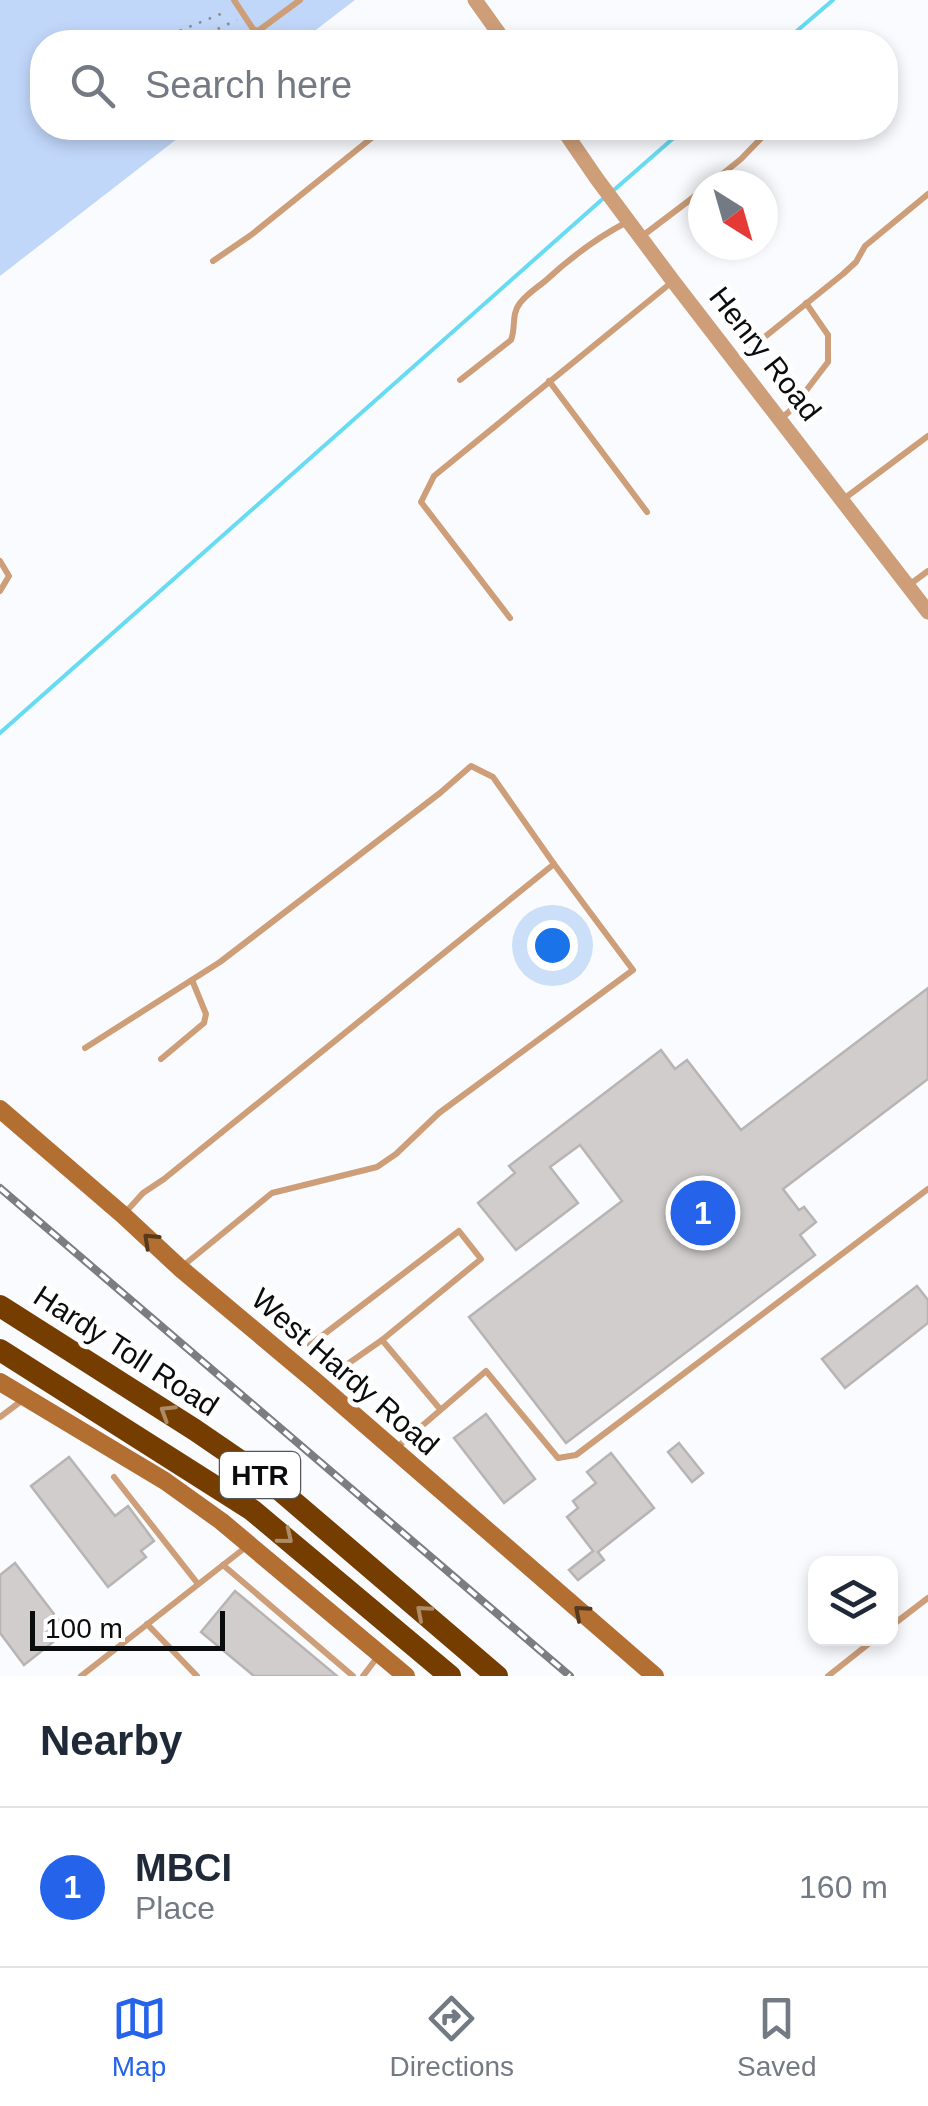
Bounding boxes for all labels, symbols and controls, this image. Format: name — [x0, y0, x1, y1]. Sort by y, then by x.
search box — [30, 30, 898, 140]
icon: search — [65, 58, 120, 113]
text: Search here — [145, 64, 352, 106]
north arrow — [688, 170, 778, 260]
street label: Henry Road — [703, 280, 828, 427]
your location — [527, 920, 578, 971]
pin: 1 — [670, 1176, 736, 1250]
one-way arrow — [143, 1234, 161, 1252]
street label: Hardy Toll Road — [28, 1279, 225, 1422]
street label: West Hardy Road — [245, 1282, 445, 1462]
one-way arrow — [160, 1406, 178, 1425]
road number: HTR — [220, 1452, 300, 1498]
one-way arrow — [275, 1525, 293, 1543]
map controls — [808, 1556, 898, 1646]
button: layers — [808, 1556, 898, 1646]
scale bar — [30, 1606, 225, 1650]
one-way arrow — [416, 1606, 435, 1624]
one-way arrow — [574, 1606, 593, 1624]
text: 100 m — [45, 1613, 123, 1644]
text: Nearby — [40, 1717, 182, 1764]
text: MBCI — [135, 1847, 232, 1889]
text: 1 — [64, 1869, 81, 1905]
text: 160 m — [799, 1869, 888, 1905]
text: Place — [135, 1890, 215, 1926]
tab: Map — [112, 1991, 167, 2083]
tab: Directions — [390, 1991, 514, 2083]
tab: Saved — [737, 1991, 816, 2083]

